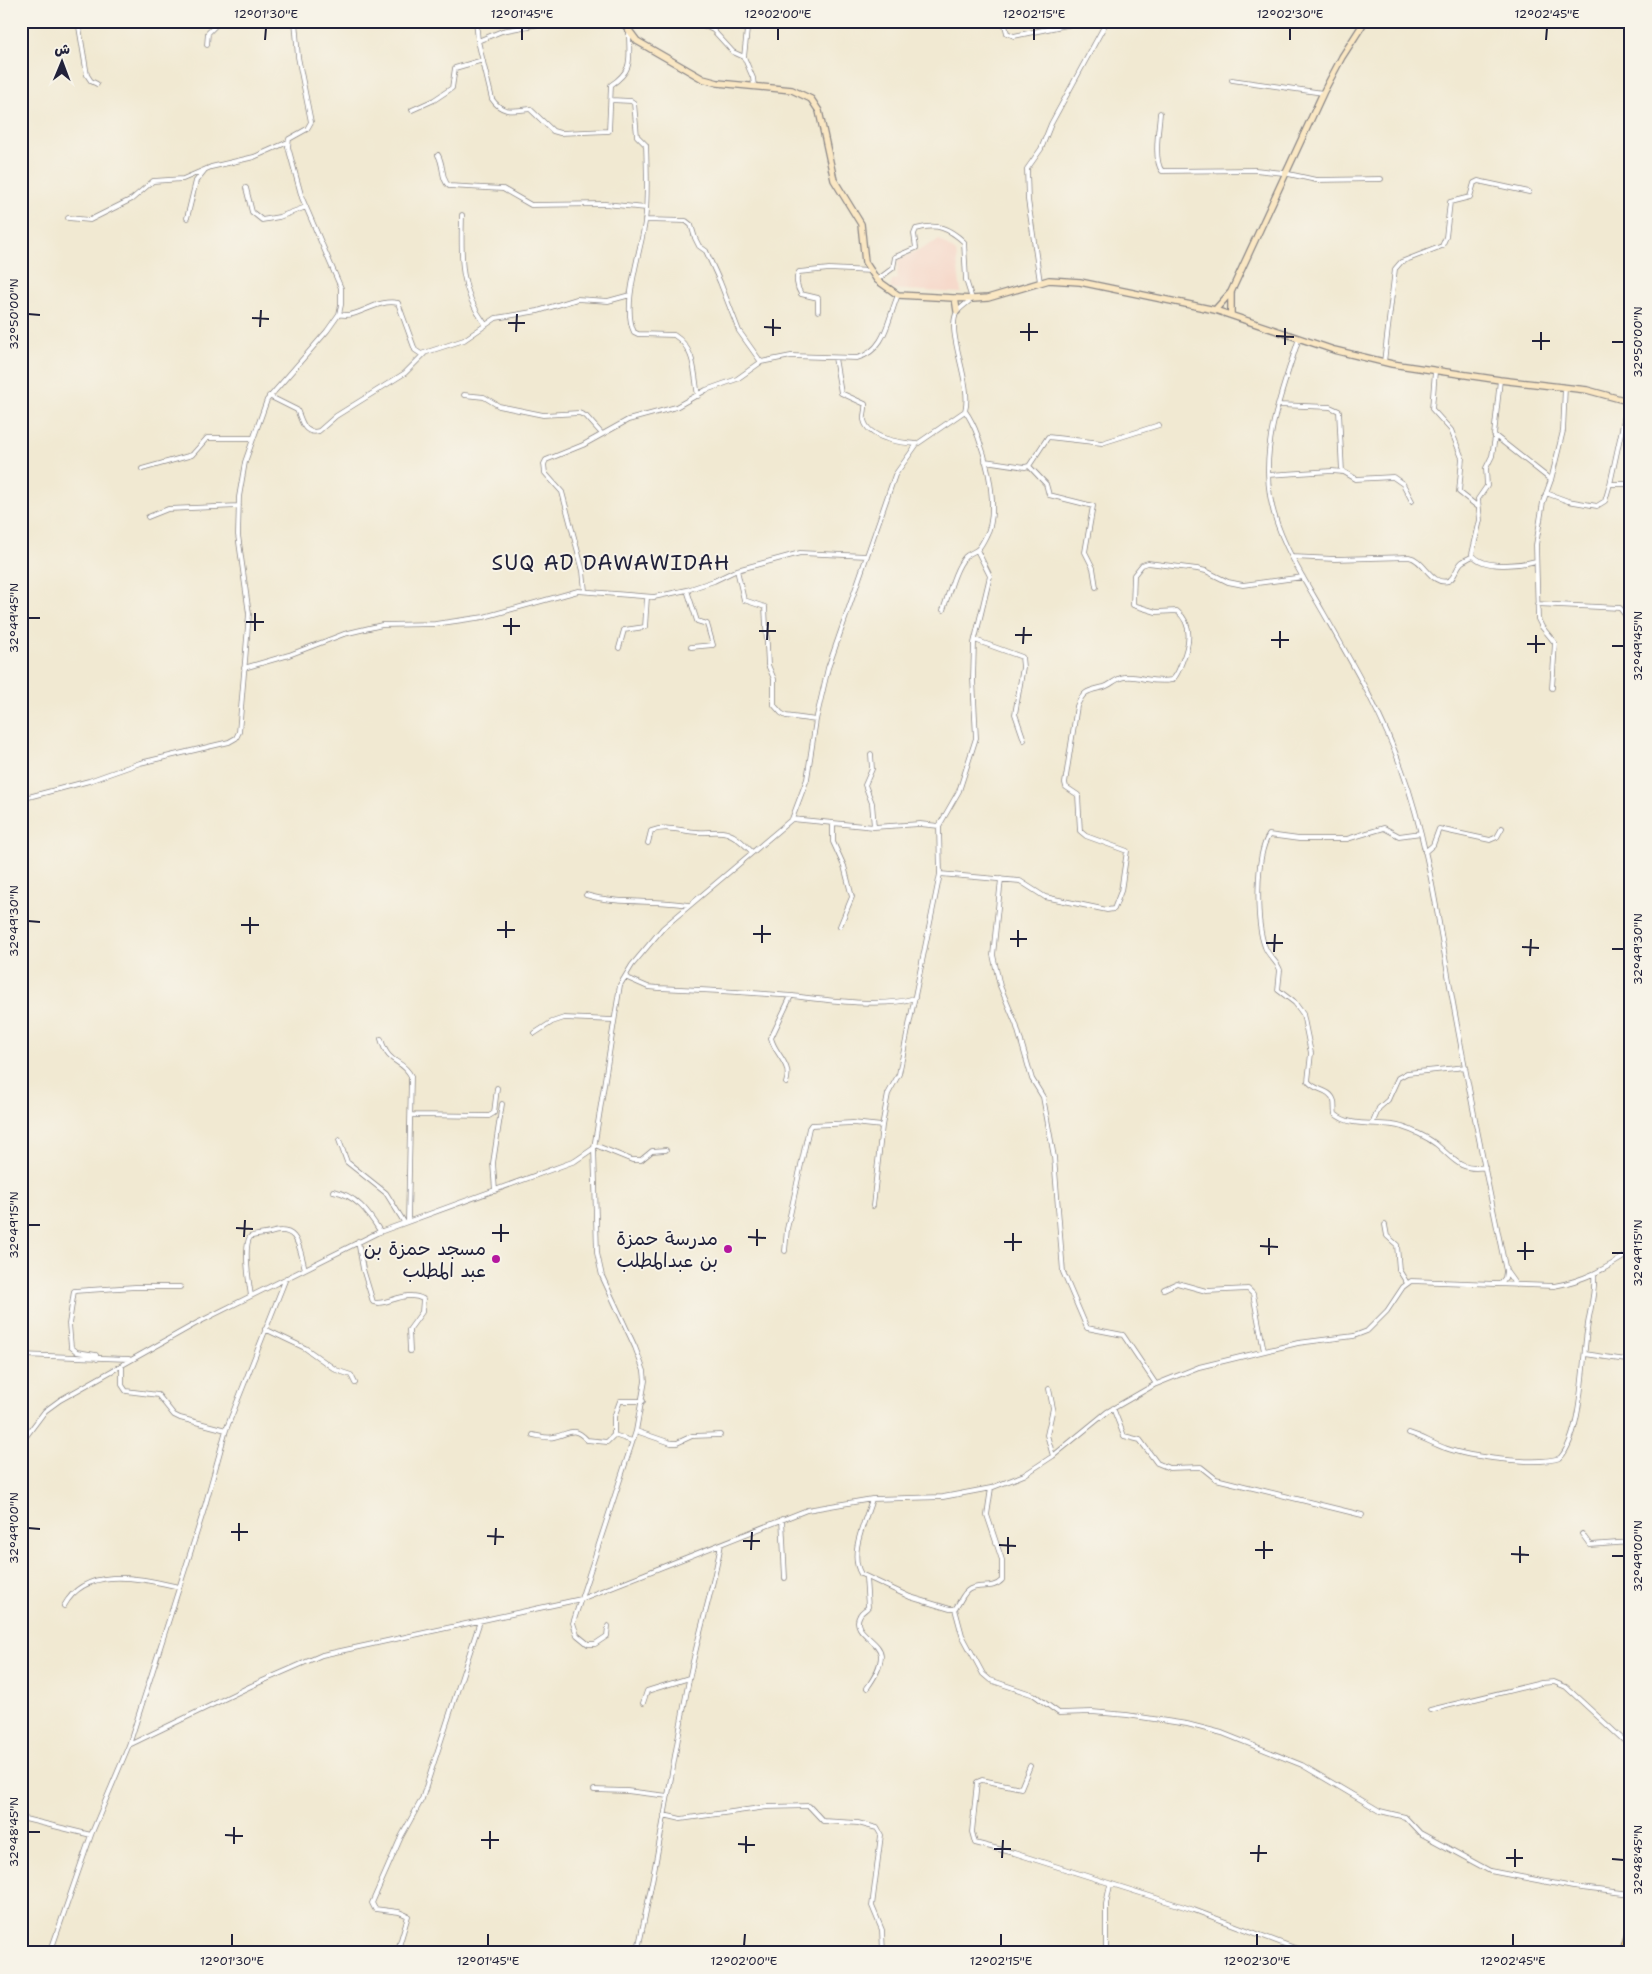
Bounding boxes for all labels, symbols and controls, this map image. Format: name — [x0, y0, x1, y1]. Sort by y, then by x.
text: 12°01'30"E — [234, 6, 298, 22]
text: 12°01'45"E — [491, 6, 553, 22]
text: 12°02'00"E — [745, 6, 811, 22]
text: 12°02'15"E — [1003, 6, 1065, 22]
text: 12°02'30"E — [1257, 6, 1323, 22]
text: 12°02'45"E — [1514, 6, 1580, 22]
north arrow — [38, 38, 88, 88]
text: ش — [54, 40, 70, 58]
text: 32°50'00"N — [6, 278, 22, 350]
text: 32°50'00"N — [1630, 306, 1646, 378]
district label: SUQ AD DAWAWIDAH — [492, 549, 730, 577]
text: 32°49'45"N — [6, 583, 22, 653]
text: 32°49'45"N — [1630, 611, 1646, 681]
text: 32°49'30"N — [6, 885, 22, 957]
text: 32°49'30"N — [1630, 913, 1646, 985]
text: 32°49'15"N — [6, 1191, 22, 1259]
text: 32°49'15"N — [1630, 1219, 1646, 1287]
place label: مدرسة حمزة بن عبدالمطلب — [616, 1226, 718, 1273]
place label: مسجد حمزة بن عبد المطلب — [364, 1236, 486, 1283]
marker: مدرسة حمزة بن عبدالمطلب — [722, 1243, 734, 1255]
marker: مسجد حمزة بن عبد المطلب — [490, 1253, 502, 1265]
text: 32°49'00"N — [6, 1492, 22, 1564]
text: 32°49'00"N — [1630, 1520, 1646, 1592]
text: 32°48'45"N — [6, 1797, 22, 1867]
text: 32°48'45"N — [1630, 1825, 1646, 1895]
text: 12°01'30"E — [200, 1953, 264, 1969]
text: 12°01'45"E — [457, 1953, 519, 1969]
text: 12°02'00"E — [711, 1953, 777, 1969]
text: 12°02'15"E — [970, 1953, 1032, 1969]
text: 12°02'30"E — [1224, 1953, 1290, 1969]
text: 12°02'45"E — [1480, 1953, 1546, 1969]

